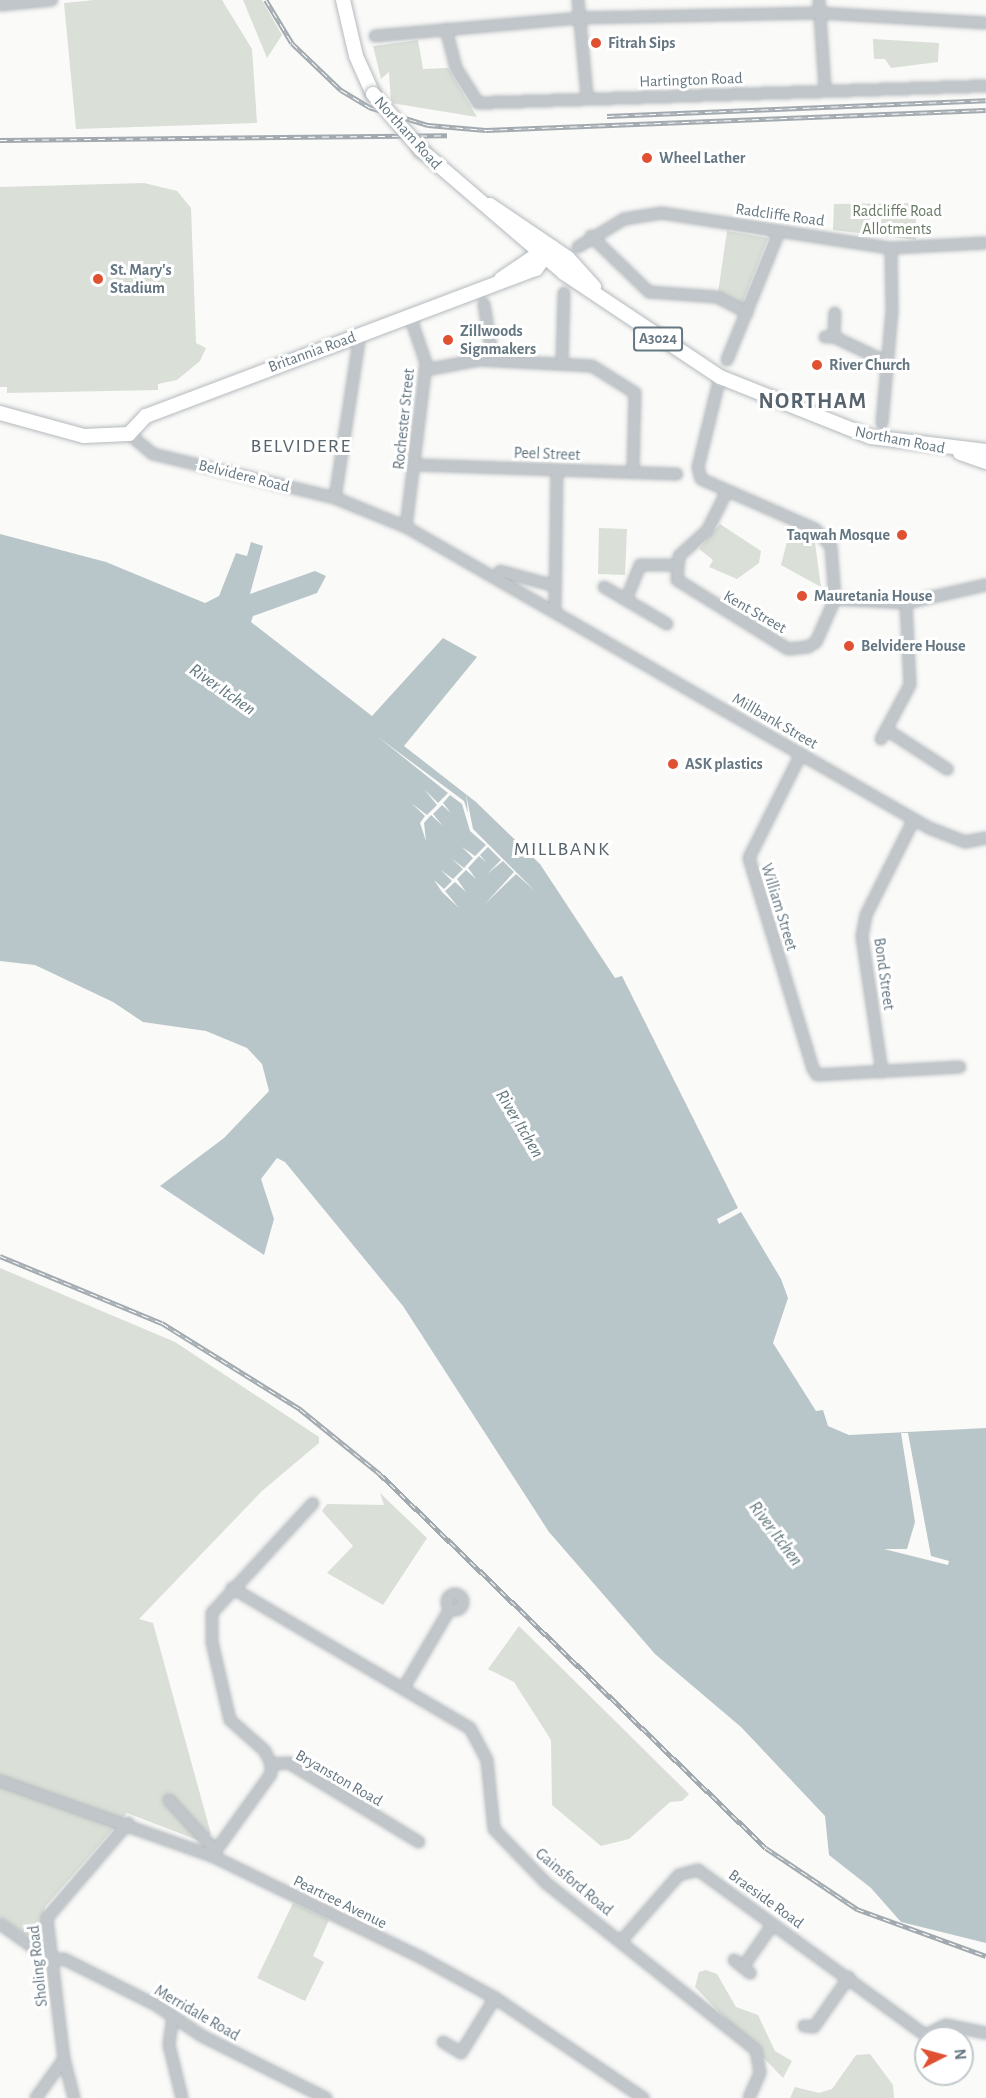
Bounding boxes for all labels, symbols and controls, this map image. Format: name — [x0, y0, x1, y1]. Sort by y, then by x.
place label: Fitrah Sips — [608, 33, 675, 53]
marker: Fitrah Sips — [589, 36, 603, 50]
street label: Hartington Road — [639, 69, 743, 91]
street label: Northam Road — [370, 93, 446, 173]
place label: Wheel Lather — [659, 148, 745, 168]
marker: Wheel Lather — [640, 151, 654, 165]
street label: Radcliffe Road — [734, 199, 826, 231]
park label: Radcliffe Road Allotments — [852, 201, 942, 239]
place label: St. Mary's Stadium — [110, 260, 172, 298]
marker: St. Mary's Stadium — [91, 272, 105, 286]
place label: Zillwoods Signmakers — [460, 321, 536, 359]
street label: Britannia Road — [266, 327, 358, 377]
road number: A3024 — [632, 327, 684, 351]
marker: Zillwoods Signmakers — [441, 333, 455, 347]
place label: River Church — [829, 355, 910, 375]
marker: River Church — [810, 358, 824, 372]
street label: Rochester Street — [389, 367, 419, 471]
district label: NORTHAM — [758, 389, 868, 415]
street label: Northam Road — [853, 422, 947, 458]
district label: BELVIDERE — [250, 434, 352, 458]
street label: Peel Street — [513, 443, 581, 465]
street label: Belvidere Road — [197, 455, 291, 497]
place label: Taqwah Mosque — [787, 525, 890, 545]
marker: Taqwah Mosque — [895, 528, 909, 542]
street label: Kent Street — [720, 586, 790, 638]
place label: Mauretania House — [814, 586, 932, 606]
marker: Mauretania House — [795, 589, 809, 603]
place label: Belvidere House — [861, 636, 965, 656]
marker: Belvidere House — [842, 639, 856, 653]
water label: River Itchen — [185, 659, 259, 721]
street label: Millbank Street — [729, 689, 821, 753]
place label: ASK plastics — [685, 754, 763, 774]
marker: ASK plastics — [666, 757, 680, 771]
district label: MILLBANK — [514, 837, 610, 861]
street label: William Street — [757, 861, 801, 953]
street label: Bond Street — [869, 937, 899, 1011]
water label: River Itchen — [490, 1086, 548, 1162]
water label: River Itchen — [744, 1497, 806, 1571]
street label: Bryanston Road — [292, 1745, 386, 1811]
street label: Gainsford Road — [531, 1844, 617, 1920]
street label: Braeside Road — [725, 1865, 807, 1933]
street label: Peartree Avenue — [290, 1871, 390, 1933]
street label: Sholing Road — [24, 1924, 52, 2008]
street label: Merridale Road — [151, 1981, 243, 2045]
north arrow — [914, 2026, 974, 2086]
text: N — [951, 2048, 968, 2061]

